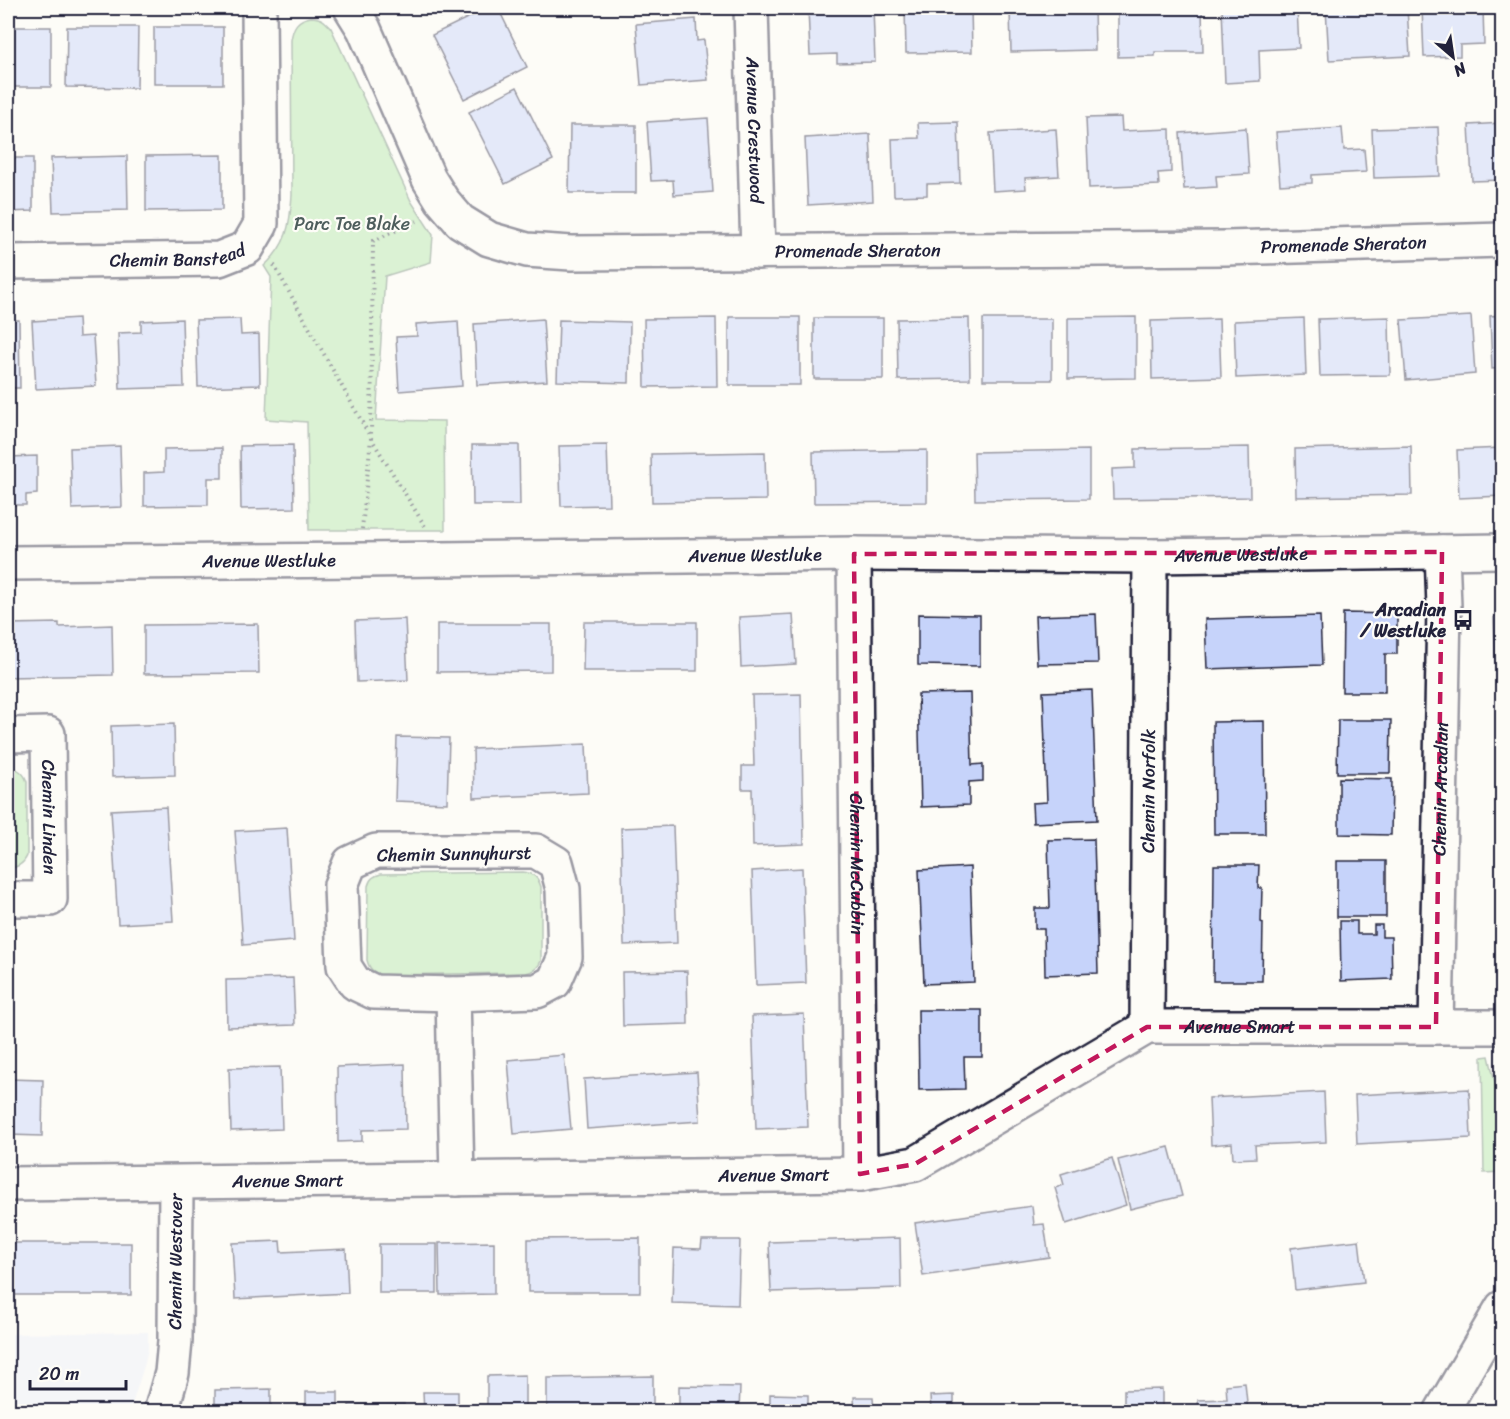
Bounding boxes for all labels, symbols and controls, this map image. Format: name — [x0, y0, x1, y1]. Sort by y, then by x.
north arrow — [1423, 27, 1483, 87]
text: N — [1447, 54, 1473, 85]
street label: Avenue Crestwood — [736, 55, 773, 205]
park label: Parc Toe Blake — [294, 208, 410, 240]
street label: Promenade Sheraton — [1260, 226, 1427, 263]
street label: Chemin Banstead — [109, 234, 252, 277]
street label: Promenade Sheraton — [775, 234, 941, 267]
street label: Avenue Westluke — [687, 538, 822, 572]
street label: Avenue Westluke — [1173, 538, 1308, 572]
street label: Avenue Westluke — [201, 544, 336, 577]
place label: Arcadian / Westluke — [1359, 594, 1446, 647]
bus stop icon: Arcadian / Westluke — [1451, 608, 1475, 632]
street label: Chemin Arcadian — [1423, 722, 1458, 856]
street label: Chemin Norfolk — [1132, 729, 1165, 853]
street label: Chemin Linden — [32, 759, 66, 875]
street label: Chemin McCubbin — [840, 793, 874, 935]
street label: Chemin Sunnyhurst — [377, 837, 532, 871]
street label: Avenue Smart — [1183, 1011, 1296, 1043]
street label: Avenue Smart — [717, 1158, 830, 1192]
street label: Avenue Smart — [231, 1164, 344, 1197]
street label: Chemin Westover — [159, 1192, 192, 1330]
scale bar — [30, 1353, 126, 1391]
text: 20 m — [39, 1358, 79, 1390]

